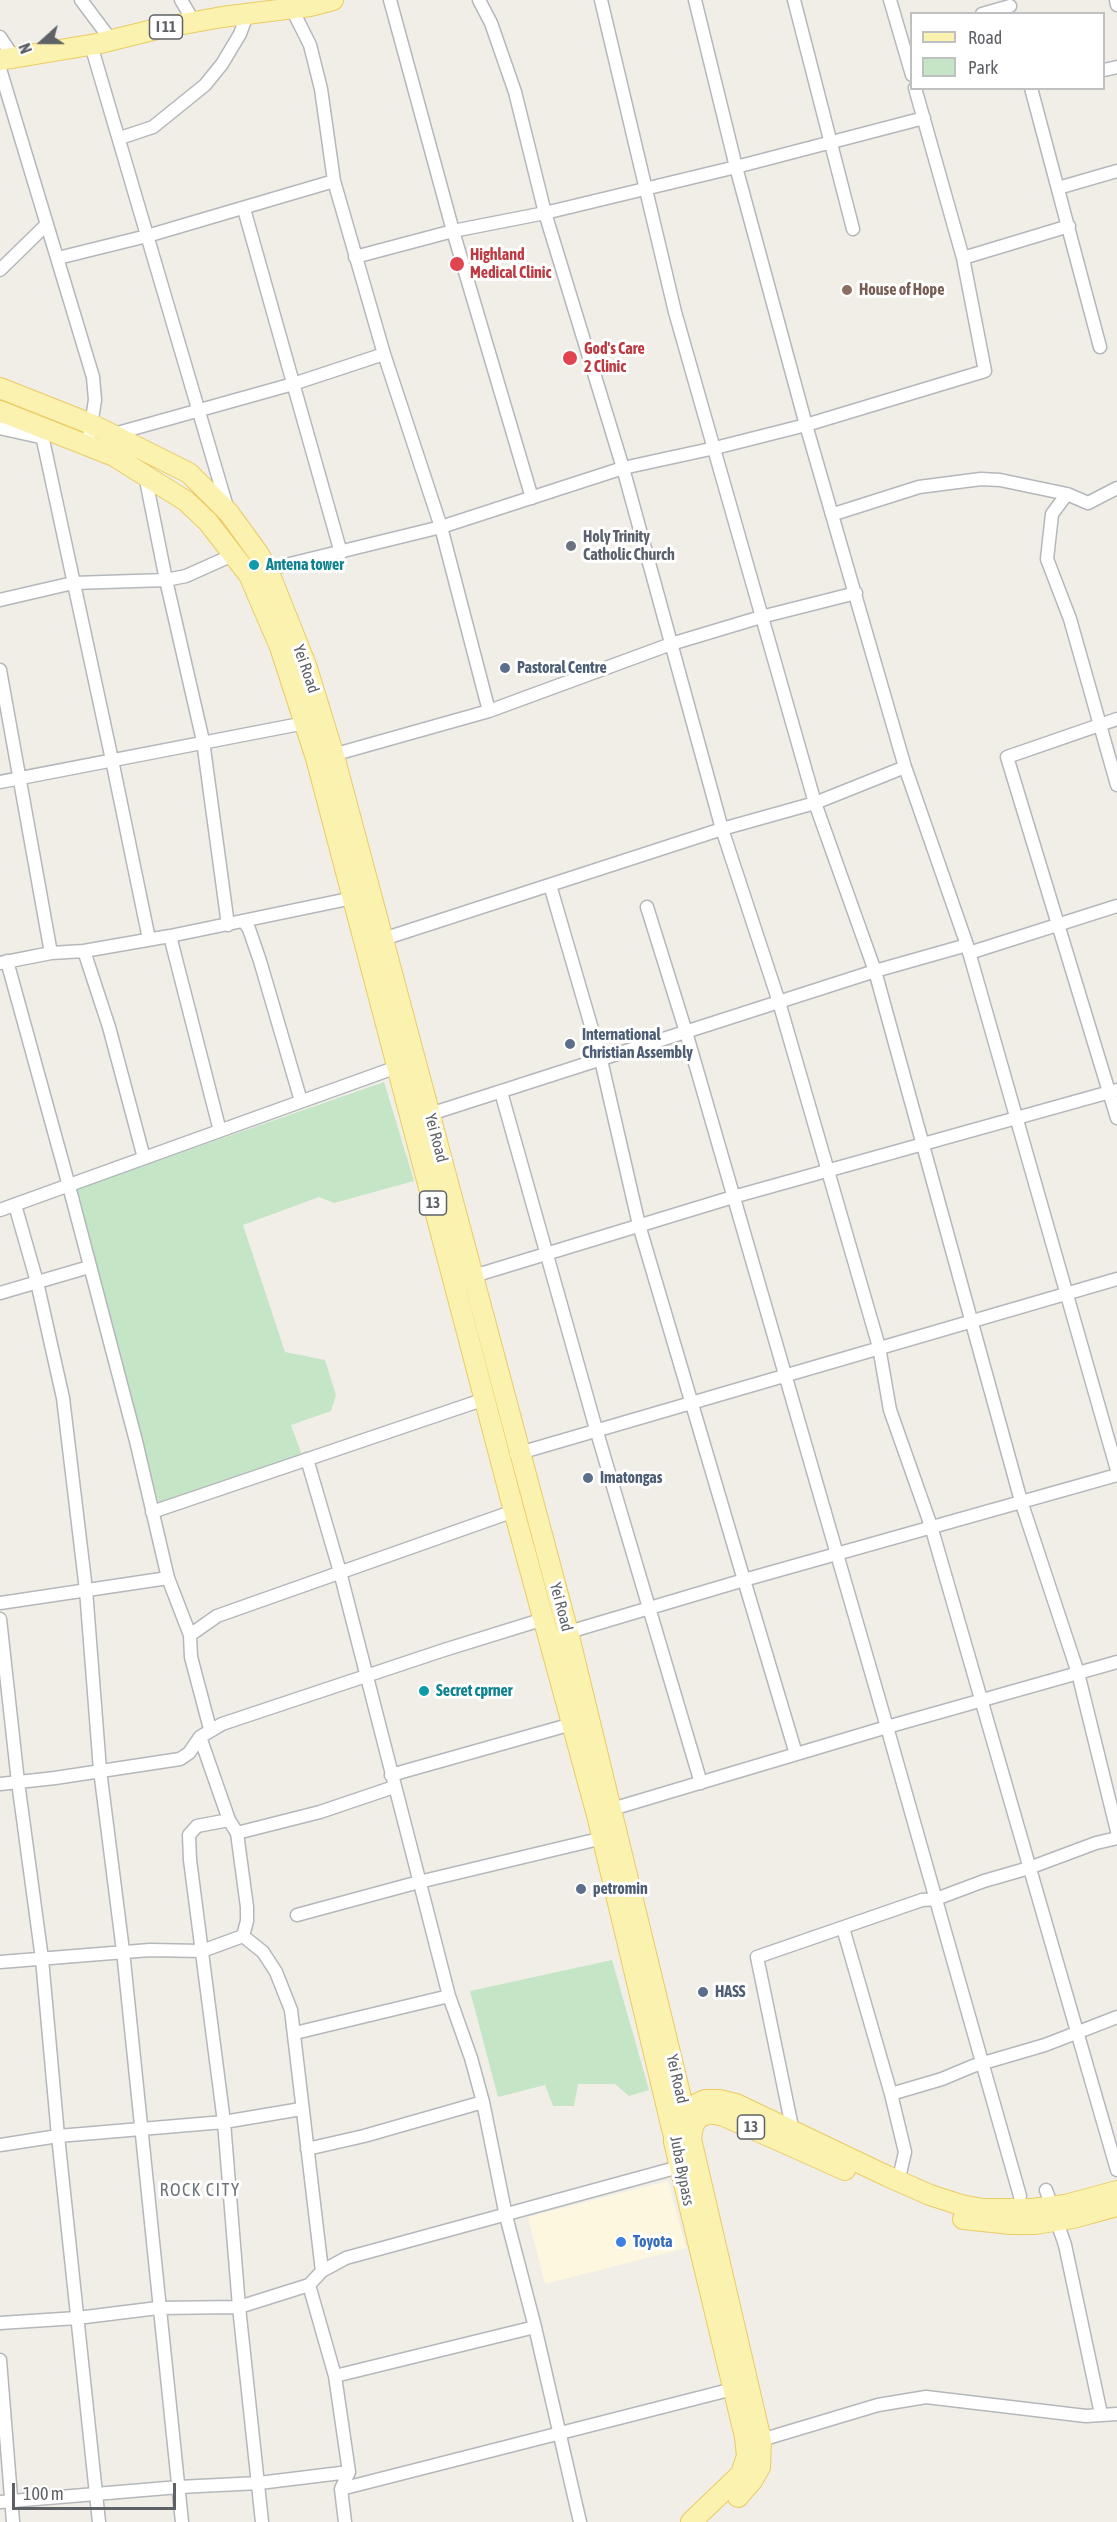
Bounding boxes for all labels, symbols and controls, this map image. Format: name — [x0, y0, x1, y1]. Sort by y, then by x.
north arrow — [12, 12, 72, 72]
legend — [910, 12, 1105, 90]
road number: I 11 — [150, 15, 182, 39]
text: Road — [968, 27, 1002, 48]
text: N — [15, 41, 35, 56]
text: Park — [968, 57, 998, 78]
place label: Highland Medical Clinic — [470, 245, 551, 283]
marker: Highland Medical Clinic — [448, 255, 466, 273]
place label: House of Hope — [859, 280, 944, 300]
marker: House of Hope — [840, 283, 854, 297]
place label: God's Care 2 Clinic — [584, 339, 645, 377]
marker: God's Care 2 Clinic — [561, 349, 579, 367]
place label: Holy Trinity Catholic Church — [583, 527, 675, 565]
marker: Holy Trinity Catholic Church — [564, 539, 578, 553]
place label: Antena tower — [266, 555, 344, 575]
marker: Antena tower — [247, 558, 261, 572]
street label: Yei Road — [289, 642, 323, 696]
place label: Pastoral Centre — [517, 658, 607, 678]
marker: Pastoral Centre — [498, 661, 512, 675]
place label: International Christian Assembly — [582, 1025, 693, 1063]
marker: International Christian Assembly — [563, 1037, 577, 1051]
street label: Yei Road — [420, 1111, 452, 1165]
road number: 13 — [420, 1191, 446, 1215]
place label: Imatongas — [600, 1468, 662, 1488]
marker: Imatongas — [581, 1471, 595, 1485]
street label: Yei Road — [545, 1580, 577, 1634]
place label: Secret cprner — [436, 1681, 513, 1701]
marker: Secret cprner — [417, 1684, 431, 1698]
place label: petromin — [593, 1879, 648, 1899]
marker: petromin — [574, 1882, 588, 1896]
place label: HASS — [715, 1982, 746, 2002]
marker: HASS — [696, 1985, 710, 1999]
street label: Yei Road — [662, 2053, 692, 2105]
road number: 13 — [738, 2115, 764, 2139]
street label: Juba Bypass — [666, 2135, 698, 2207]
district label: ROCK CITY — [160, 2179, 240, 2201]
place label: Toyota — [633, 2232, 672, 2252]
marker: Toyota — [614, 2235, 628, 2249]
scale bar — [15, 2471, 178, 2509]
text: 100 m — [23, 2483, 64, 2504]

